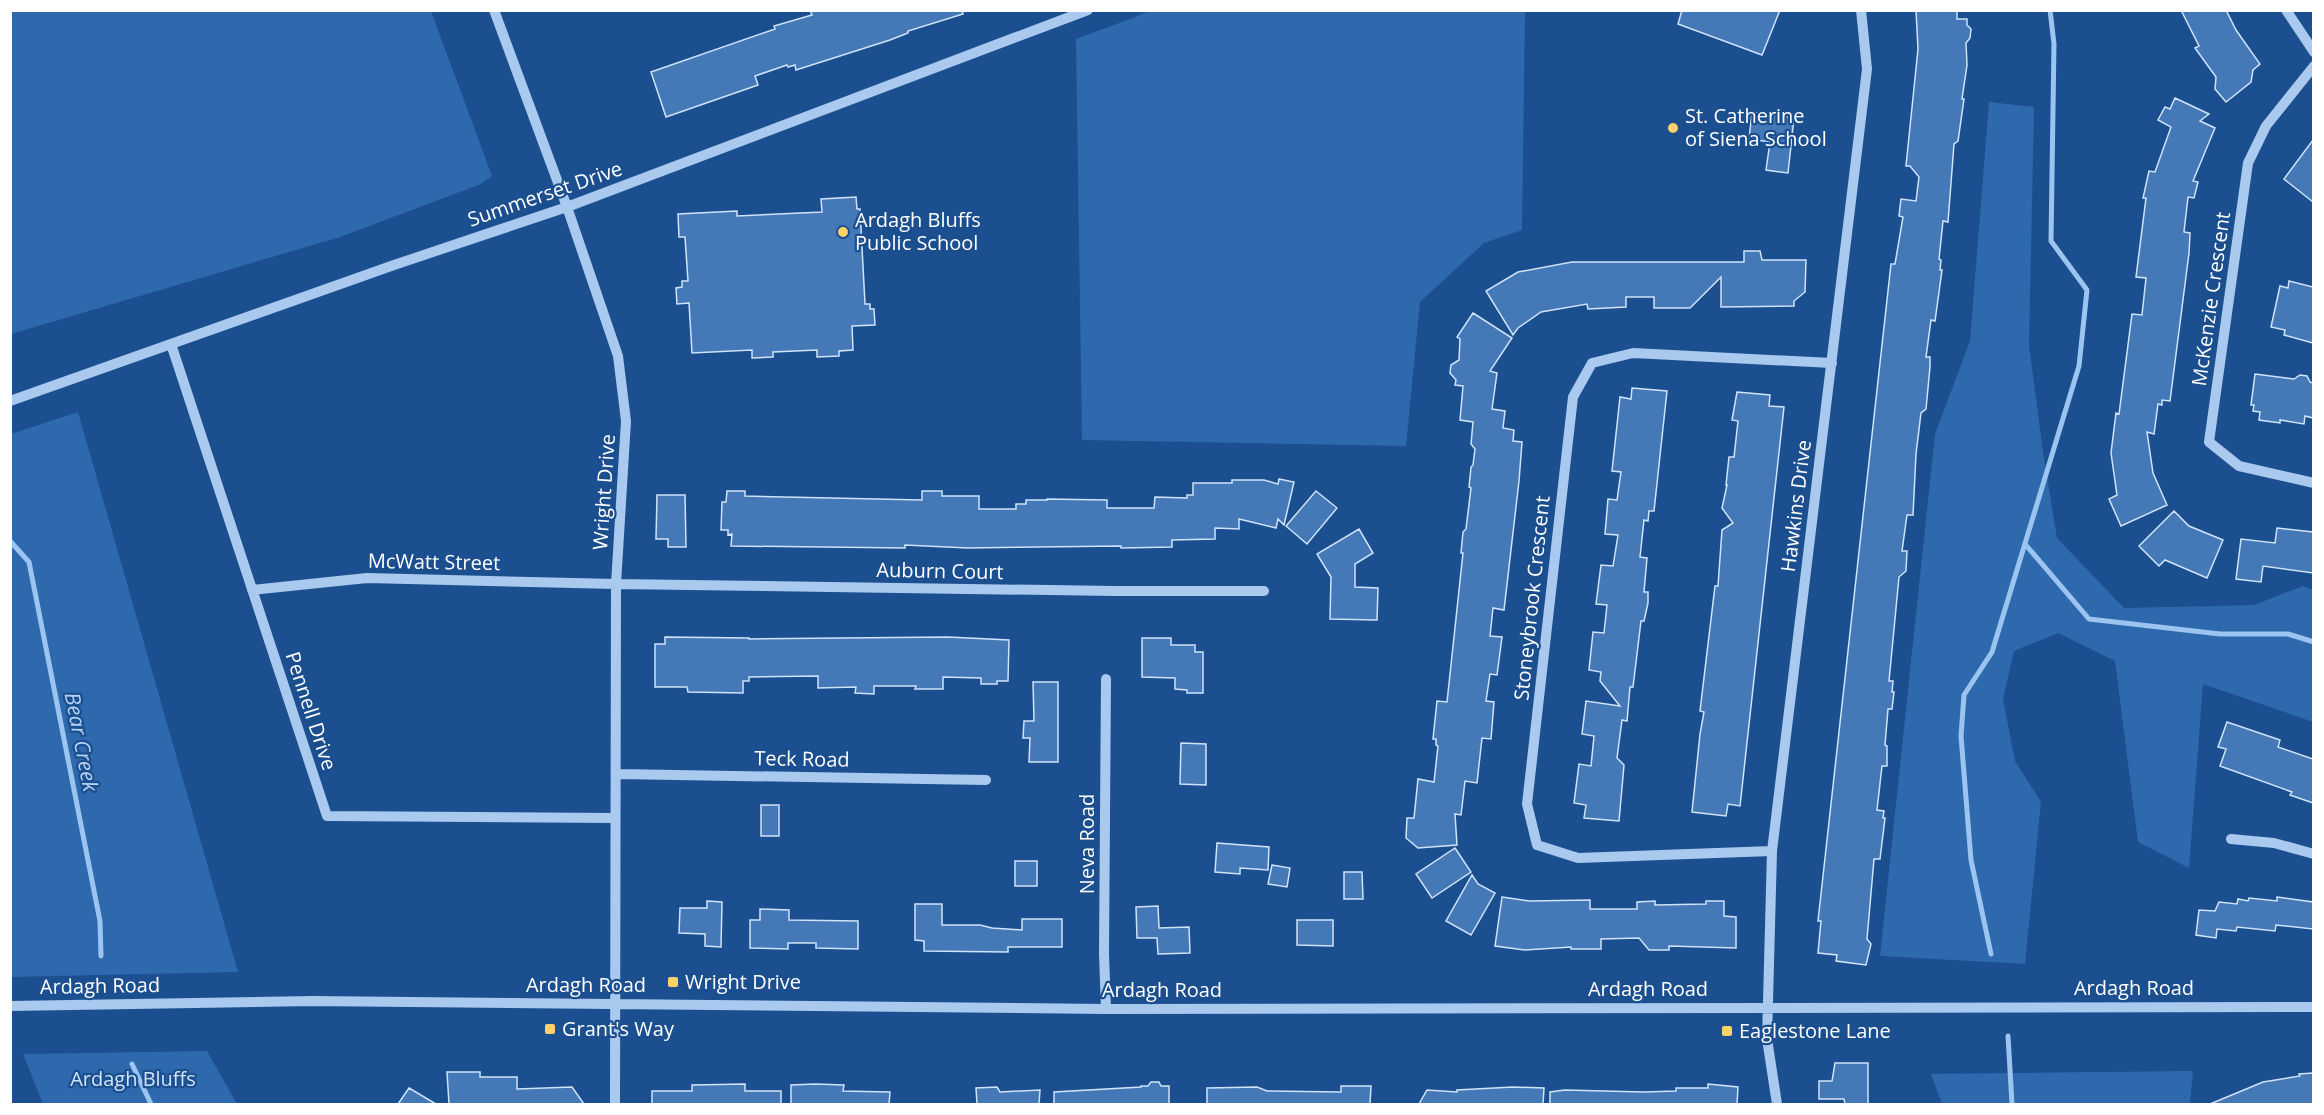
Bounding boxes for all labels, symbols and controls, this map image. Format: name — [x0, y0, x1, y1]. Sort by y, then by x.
place label: St. Catherine of Siena School — [1685, 102, 1827, 152]
marker: St. Catherine of Siena School — [1666, 121, 1680, 135]
street label: Summerset Drive — [464, 154, 626, 233]
place label: Ardagh Bluffs Public School — [855, 206, 981, 256]
street label: McKenzie Crescent — [2185, 210, 2236, 388]
marker: Ardagh Bluffs Public School — [836, 225, 850, 239]
street label: Wright Drive — [586, 433, 621, 551]
street label: Hawkins Drive — [1774, 438, 1817, 574]
street label: Stoneybrook Crescent — [1507, 494, 1556, 702]
street label: McWatt Street — [368, 547, 500, 576]
street label: Auburn Court — [876, 556, 1004, 585]
street label: Pennell Drive — [280, 648, 343, 774]
water label: Bear Creek — [59, 690, 105, 795]
street label: Teck Road — [754, 744, 850, 773]
street label: Neva Road — [1073, 794, 1100, 894]
place label: Wright Drive — [685, 968, 801, 995]
street label: Ardagh Road — [40, 971, 160, 1000]
street label: Ardagh Road — [526, 971, 646, 998]
street label: Ardagh Road — [2074, 974, 2194, 1001]
marker: Wright Drive — [666, 975, 680, 989]
street label: Ardagh Road — [1588, 975, 1708, 1002]
street label: Ardagh Road — [1102, 976, 1222, 1003]
place label: Grant's Way — [562, 1015, 675, 1042]
place label: Eaglestone Lane — [1739, 1017, 1891, 1044]
marker: Grant's Way — [543, 1022, 557, 1036]
marker: Eaglestone Lane — [1720, 1024, 1734, 1038]
park label: Ardagh Bluffs — [70, 1065, 196, 1092]

